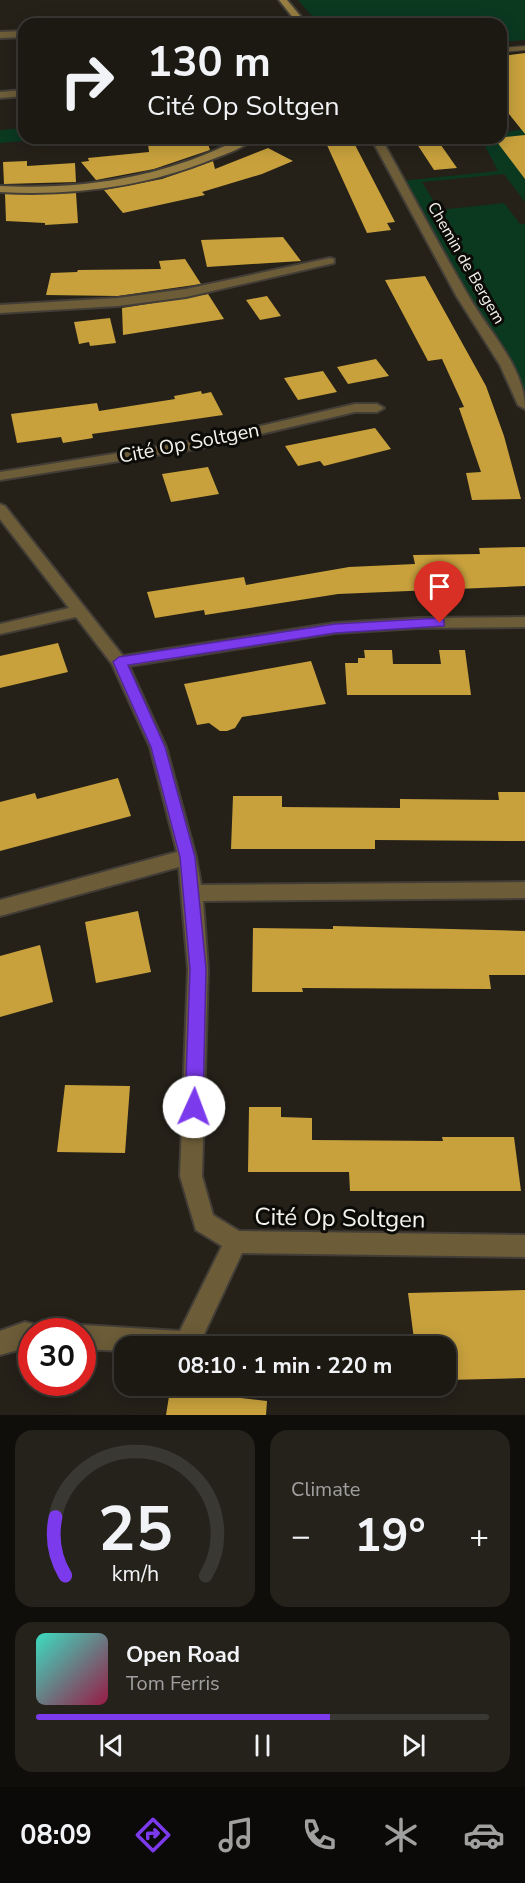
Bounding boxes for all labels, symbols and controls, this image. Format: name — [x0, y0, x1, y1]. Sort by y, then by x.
text: 130 m — [147, 34, 271, 91]
icon: right — [48, 42, 126, 120]
text: Cité Op Soltgen — [147, 88, 340, 125]
street label: Chemin de Bergem — [422, 198, 510, 328]
street label: Cité Op Soltgen — [116, 416, 262, 470]
pin — [414, 561, 465, 623]
icon: arrive — [423, 570, 456, 603]
position arrow — [162, 1075, 226, 1139]
street label: Cité Op Soltgen — [254, 1201, 426, 1235]
speed limit sign: 30 — [18, 1318, 96, 1396]
text: 08:10 · 1 min · 220 m — [178, 1351, 392, 1381]
text: Climate — [291, 1476, 360, 1503]
text: 25 — [98, 1487, 172, 1572]
text: 19° — [354, 1506, 426, 1567]
text: − — [291, 1514, 311, 1559]
text: + — [469, 1514, 489, 1559]
text: km/h — [111, 1559, 159, 1589]
text: Open Road — [126, 1640, 240, 1670]
text: Tom Ferris — [126, 1670, 220, 1697]
icon: previous — [95, 1729, 128, 1762]
icon: pause — [246, 1729, 279, 1762]
icon: next — [397, 1729, 430, 1762]
icon: directions — [132, 1814, 174, 1856]
icon: music — [215, 1814, 257, 1856]
icon: phone — [298, 1814, 340, 1856]
icon: climate — [380, 1814, 422, 1856]
icon: car — [463, 1814, 505, 1856]
text: 08:09 — [20, 1817, 92, 1854]

